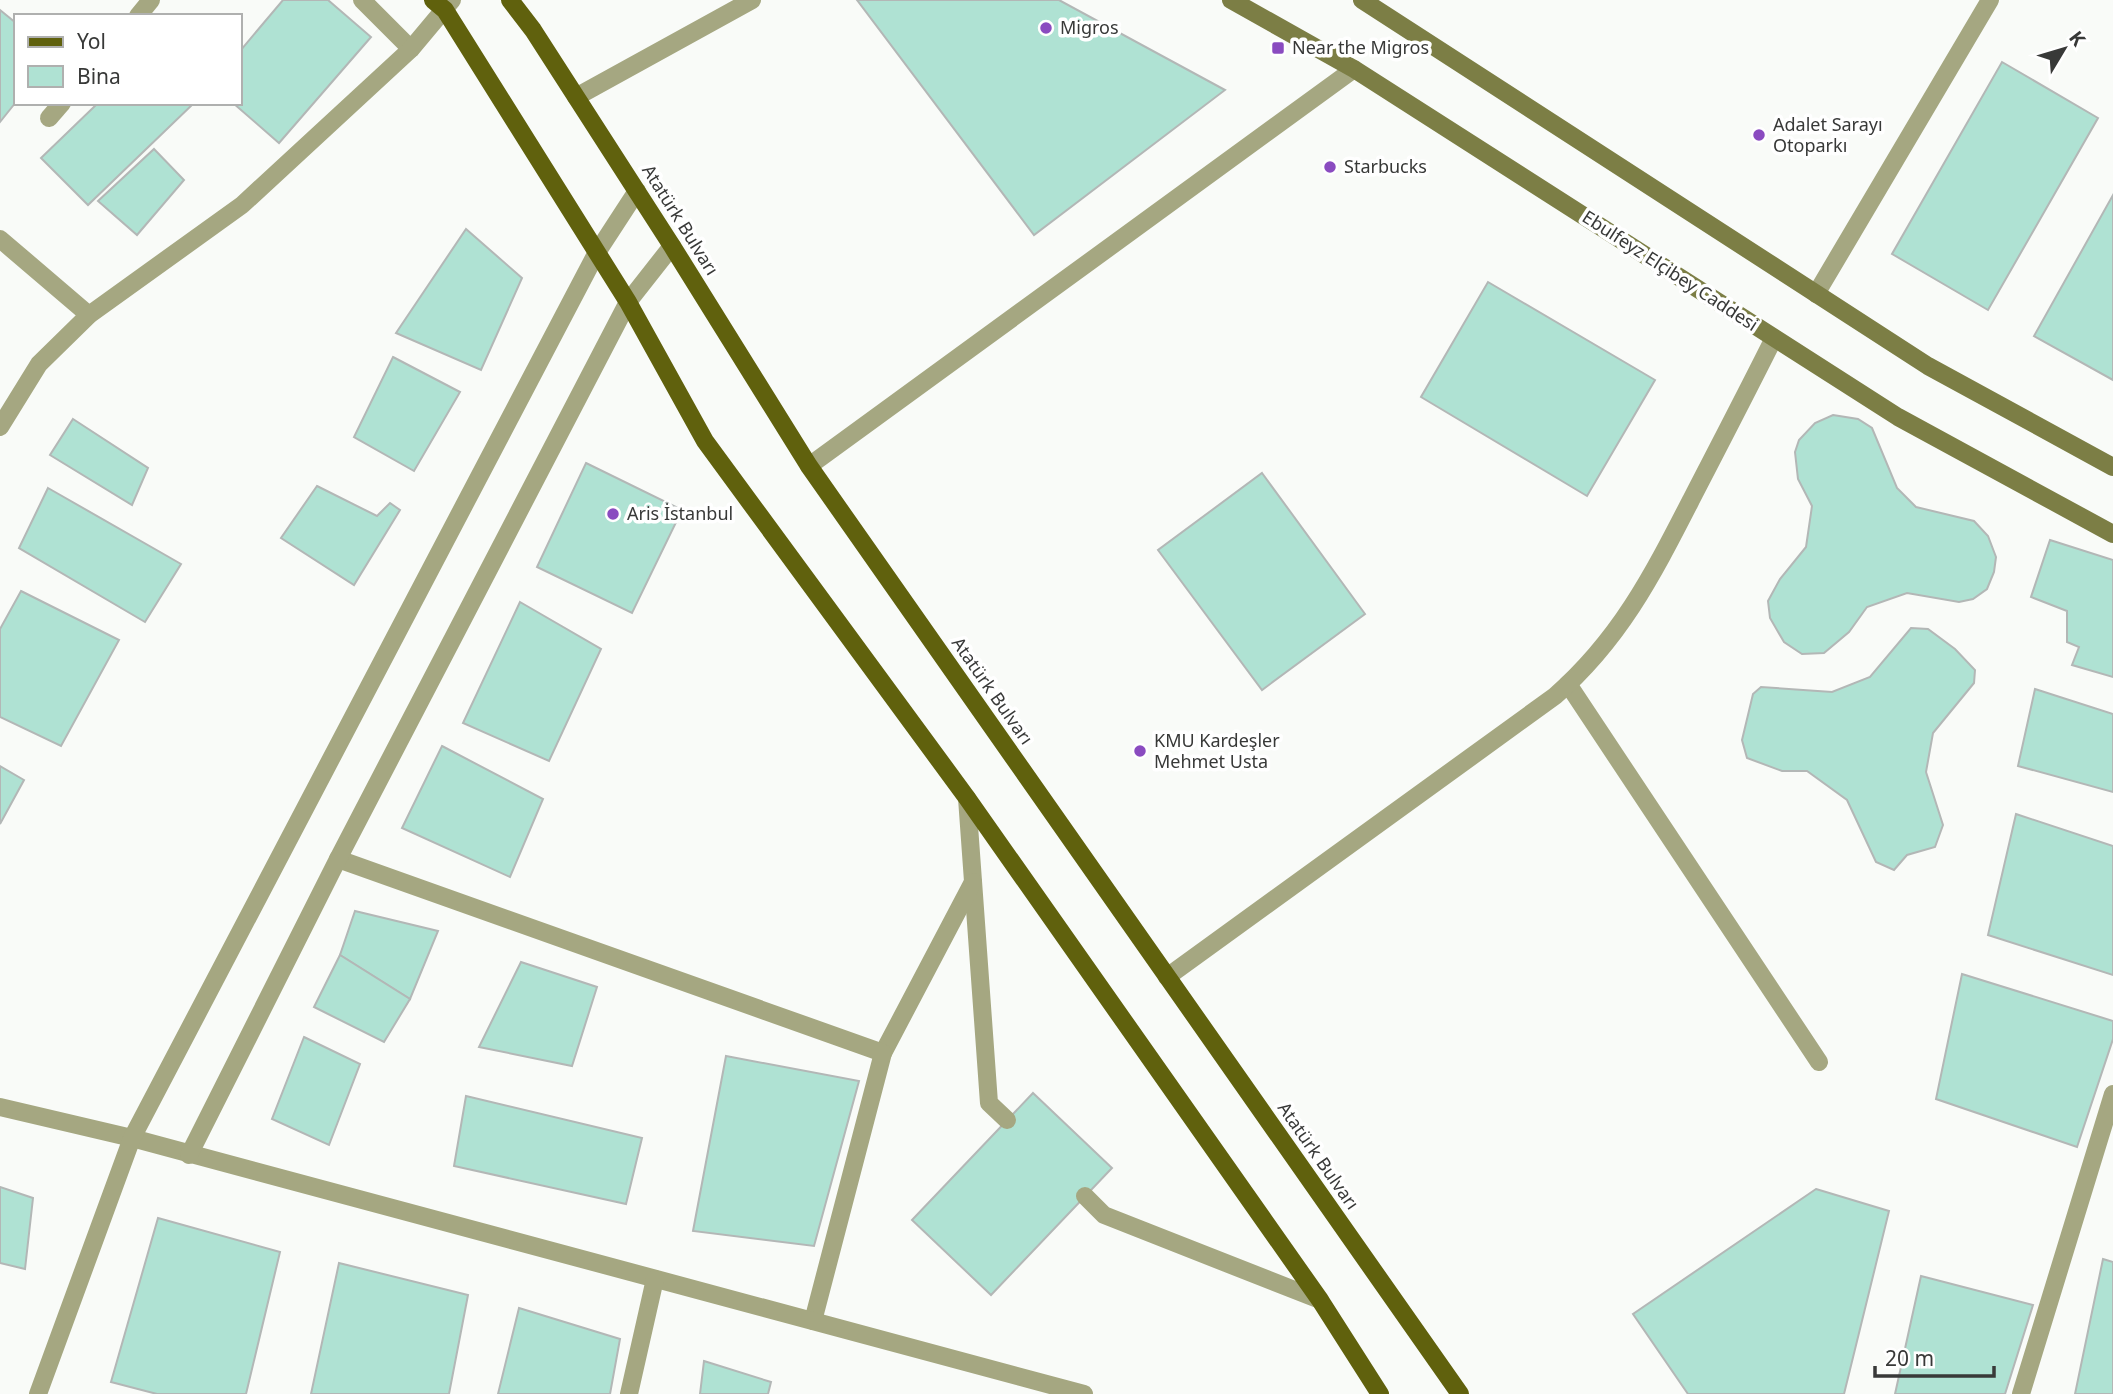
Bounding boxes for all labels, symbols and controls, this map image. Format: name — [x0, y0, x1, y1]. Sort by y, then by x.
legend — [14, 14, 242, 105]
north arrow — [2029, 14, 2099, 84]
place label: Migros — [1060, 15, 1119, 39]
marker: Migros — [1038, 20, 1054, 36]
text: K — [2063, 26, 2092, 52]
text: Yol — [77, 27, 106, 55]
place label: Near the Migros — [1292, 35, 1429, 59]
marker: Near the Migros — [1270, 40, 1286, 56]
text: Bina — [77, 62, 121, 90]
place label: Adalet Sarayı Otoparkı — [1773, 112, 1883, 157]
marker: Adalet Sarayı Otoparkı — [1751, 127, 1767, 143]
place label: Starbucks — [1344, 154, 1427, 178]
marker: Starbucks — [1322, 159, 1338, 175]
street label: Atatürk Bulvarı — [637, 160, 724, 279]
street label: Ebulfeyz Elçibey Caddesi — [1578, 204, 1763, 336]
place label: Aris İstanbul — [627, 501, 733, 525]
marker: Aris İstanbul — [605, 506, 621, 522]
street label: Atatürk Bulvarı — [947, 632, 1039, 749]
place label: KMU Kardeşler Mehmet Usta — [1154, 728, 1280, 773]
marker: KMU Kardeşler Mehmet Usta — [1132, 743, 1148, 759]
street label: Atatürk Bulvarı — [1273, 1097, 1365, 1214]
scale bar — [1875, 1334, 1994, 1378]
text: 20 m — [1885, 1344, 1934, 1372]

